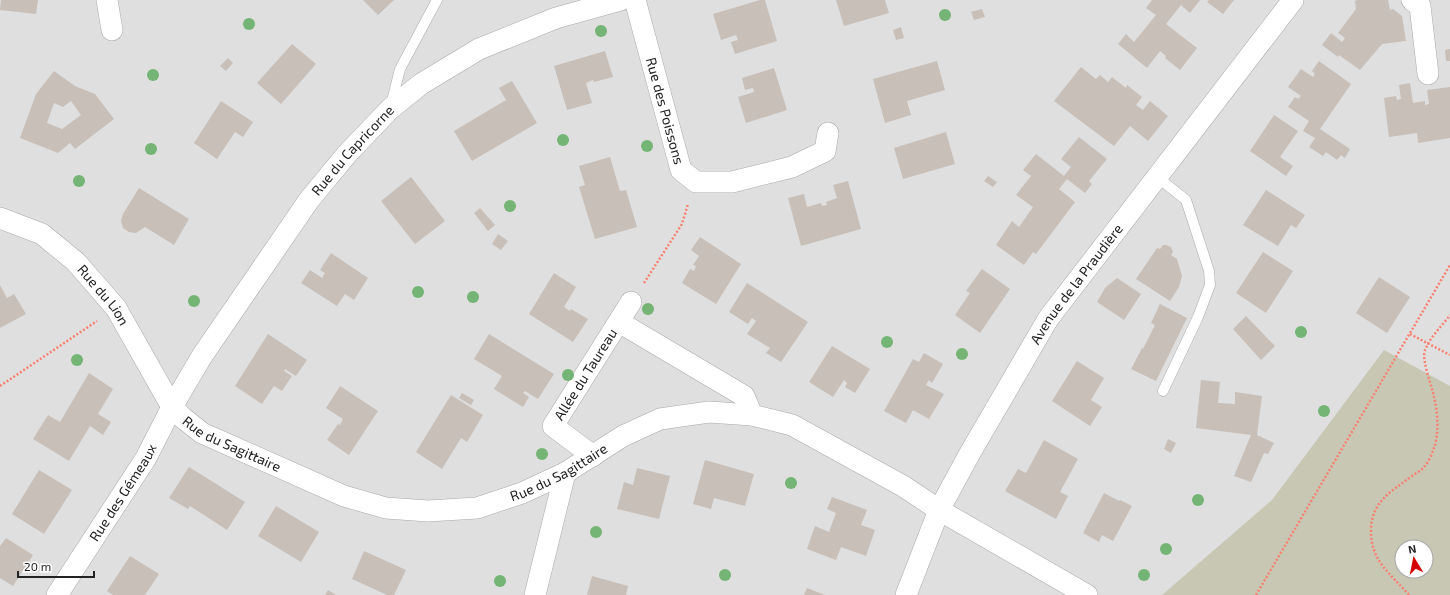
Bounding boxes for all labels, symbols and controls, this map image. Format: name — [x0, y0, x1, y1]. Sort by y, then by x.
street label: Rue des Poissons — [643, 55, 688, 166]
street label: Rue du Capricorne — [307, 101, 397, 199]
street label: Avenue de la Praudière — [1026, 220, 1126, 347]
street label: Rue du Lion — [74, 261, 133, 328]
street label: Allée du Taureau — [550, 325, 620, 423]
street label: Rue du Sagittaire — [179, 412, 284, 475]
street label: Rue du Sagittaire — [508, 439, 610, 504]
street label: Rue des Gémeaux — [85, 440, 160, 544]
north arrow — [1394, 539, 1434, 579]
text: N — [1407, 542, 1417, 556]
scale bar — [18, 553, 94, 579]
text: 20 m — [24, 559, 51, 573]

